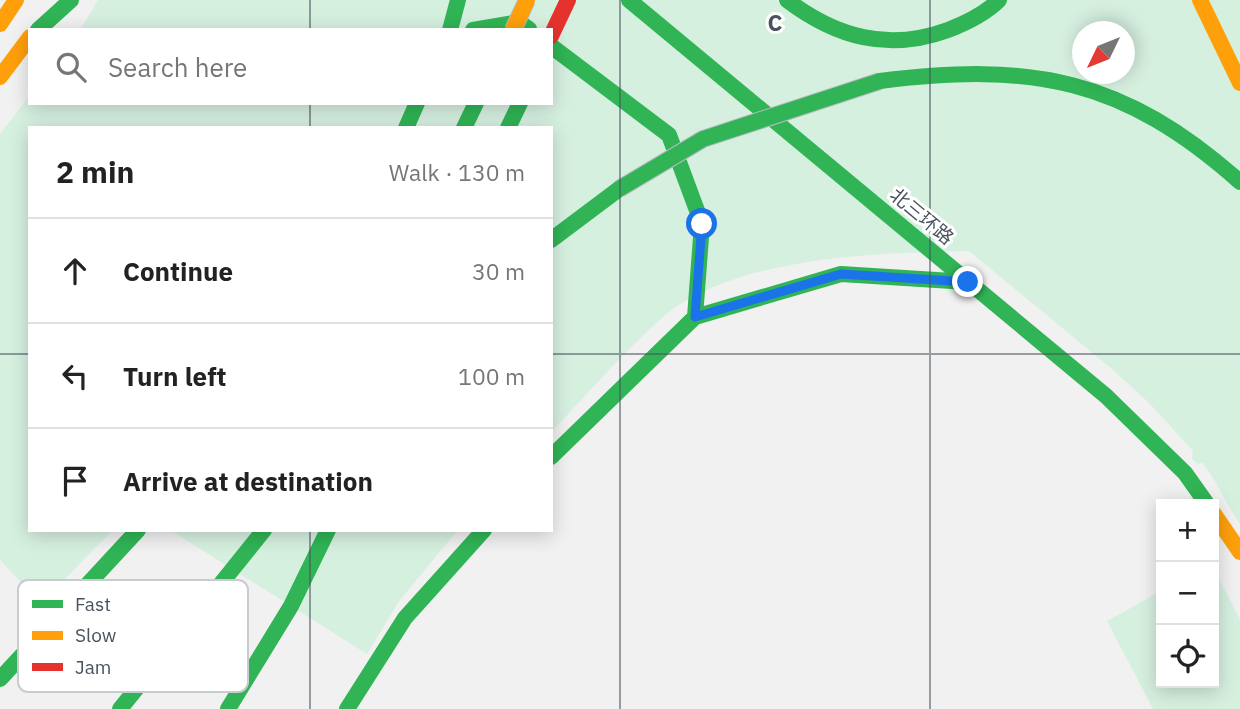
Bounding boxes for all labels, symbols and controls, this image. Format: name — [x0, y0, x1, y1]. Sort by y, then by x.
text: C — [768, 7, 783, 37]
north arrow — [1072, 21, 1135, 84]
search box — [28, 28, 553, 105]
icon: search — [52, 48, 90, 86]
text: Search here — [108, 50, 247, 84]
text: 2 min — [56, 152, 134, 191]
text: Walk · 130 m — [389, 157, 525, 187]
street label: 北三环路 — [885, 182, 959, 250]
route start — [686, 208, 717, 239]
icon: ahead — [56, 252, 94, 290]
text: Continue — [123, 254, 233, 288]
text: 30 m — [472, 256, 525, 286]
route end — [952, 266, 983, 297]
icon: left — [56, 357, 94, 395]
text: Turn left — [123, 359, 226, 393]
text: 100 m — [458, 361, 525, 391]
icon: arrive — [56, 462, 94, 500]
text: Arrive at destination — [123, 464, 373, 498]
map controls — [1156, 499, 1219, 688]
button: + — [1156, 499, 1219, 562]
button: − — [1156, 562, 1219, 625]
legend — [18, 580, 248, 692]
text: Fast — [75, 592, 111, 616]
text: Slow — [75, 623, 116, 647]
button: locate — [1156, 625, 1219, 688]
text: Jam — [75, 655, 111, 679]

